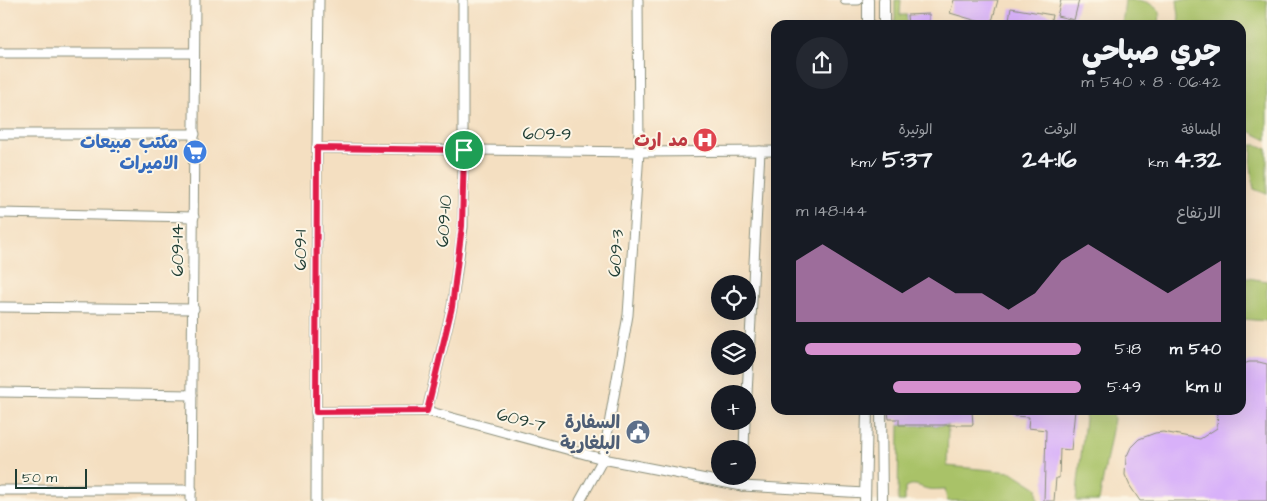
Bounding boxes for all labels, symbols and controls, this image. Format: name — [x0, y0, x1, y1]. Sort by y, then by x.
text: جري صباحي — [1082, 32, 1221, 71]
button: share — [796, 37, 848, 89]
text: 06:42 · 8 × 540 m — [1081, 71, 1221, 93]
text: الوتيرة — [899, 120, 932, 140]
text: الوقت — [1044, 120, 1077, 140]
text: المسافة — [1181, 120, 1221, 140]
street label: 609-9 — [522, 121, 572, 147]
hospital icon: مد ارت — [692, 127, 718, 153]
place label: مد ارت — [634, 128, 688, 153]
pin — [443, 129, 485, 171]
place label: مكتب مبيعات الاميرات — [80, 130, 178, 176]
icon: arrive — [450, 136, 478, 164]
supermarket icon: مكتب مبيعات الاميرات — [182, 139, 208, 165]
text: 5:37 — [882, 142, 932, 177]
text: 24:16 — [1022, 142, 1077, 177]
text: 4.32 — [1173, 142, 1221, 177]
text: /km — [851, 153, 882, 173]
text: km — [1148, 153, 1173, 173]
street label: 609-10 — [430, 194, 458, 248]
text: 144–148 m — [796, 200, 867, 222]
text: الارتفاع — [1176, 202, 1221, 224]
street label: 609-14 — [165, 223, 190, 277]
street label: 609-3 — [602, 228, 630, 278]
street label: 609-1 — [288, 230, 313, 270]
map controls — [711, 275, 756, 485]
button: locate — [711, 275, 756, 320]
button: layers — [711, 330, 756, 375]
text: 5:18 — [1115, 338, 1141, 360]
text: 540 m — [1170, 338, 1221, 360]
text: 5:49 — [1107, 376, 1141, 398]
text: 1.1 km — [1186, 376, 1221, 398]
button: + — [711, 385, 756, 430]
street label: 609-7 — [494, 402, 548, 438]
place label: السفارة البلغارية — [560, 410, 620, 456]
public building icon: السفارة البلغارية — [625, 419, 651, 445]
button: − — [711, 440, 756, 485]
scale bar — [15, 466, 88, 489]
text: 50 m — [22, 468, 57, 488]

